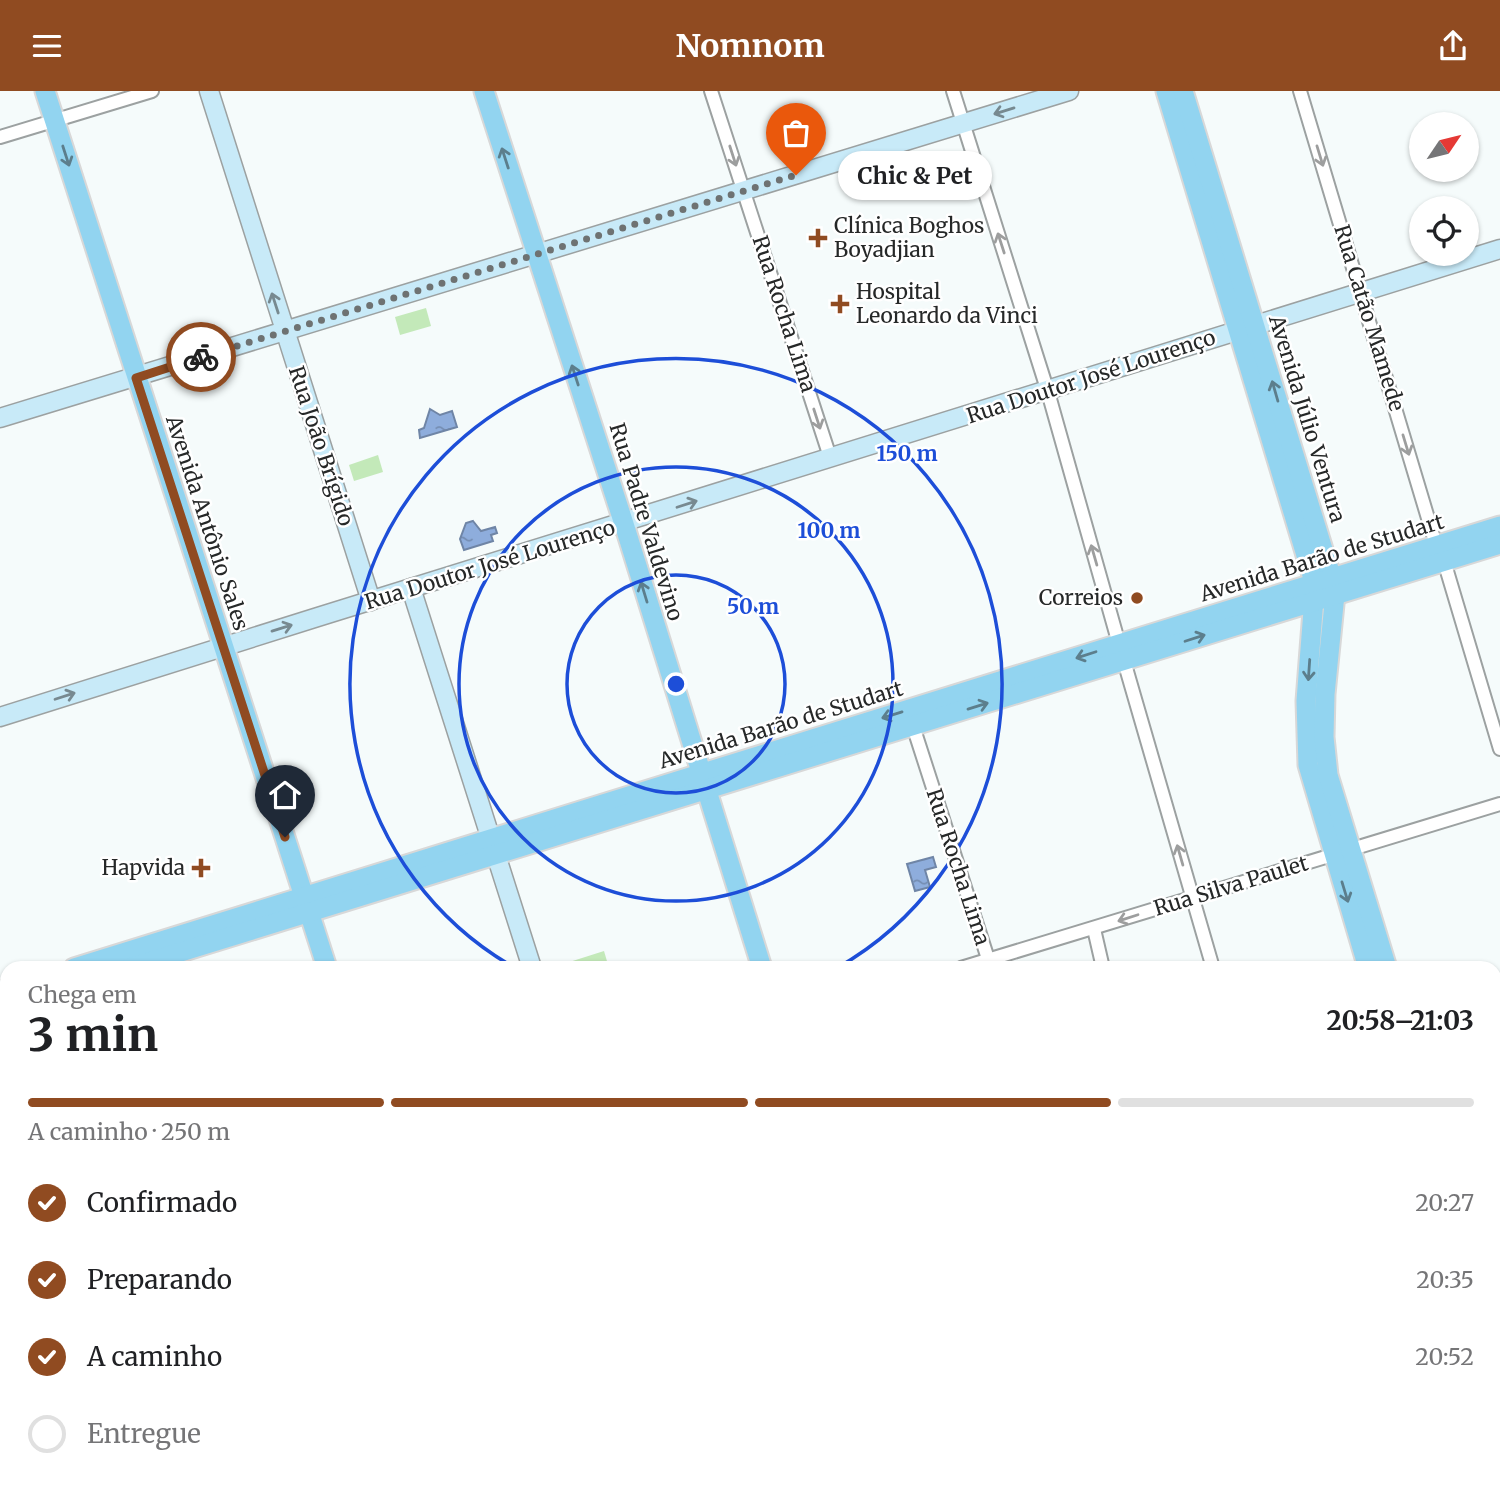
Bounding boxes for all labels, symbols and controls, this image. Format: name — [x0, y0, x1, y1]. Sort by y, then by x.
text: Nomnom — [675, 26, 825, 66]
icon: menu — [28, 27, 66, 65]
icon: share — [1434, 27, 1472, 65]
pin — [766, 103, 826, 175]
one-way arrow — [993, 106, 1015, 119]
north arrow — [1409, 112, 1479, 182]
map controls — [1409, 112, 1479, 266]
icon: bag — [777, 114, 815, 152]
one-way arrow — [727, 144, 740, 166]
one-way arrow — [60, 145, 73, 167]
one-way arrow — [1315, 145, 1328, 167]
one-way arrow — [498, 148, 511, 170]
callout: Chic & Pet — [838, 151, 992, 199]
text: Chic & Pet — [858, 161, 973, 190]
button: locate — [1409, 196, 1479, 266]
place label: Clínica Boghos Boyadjian — [834, 212, 984, 263]
street label: Rua Catão Mamede — [1328, 221, 1411, 414]
marker: Clínica Boghos Boyadjian — [808, 228, 828, 248]
street label: Rua Rocha Lima — [746, 232, 823, 396]
one-way arrow — [994, 232, 1007, 254]
place label: Hospital Leonardo da Vinci — [856, 278, 1038, 329]
one-way arrow — [268, 292, 281, 314]
marker: Hospital Leonardo da Vinci — [830, 294, 850, 314]
street label: Avenida Júlio Ventura — [1263, 311, 1352, 526]
courier — [166, 322, 236, 392]
street label: Rua Doutor José Lourenço — [963, 323, 1219, 430]
icon: bike — [182, 338, 220, 376]
street label: Rua João Brígido — [283, 362, 360, 529]
one-way arrow — [568, 364, 581, 386]
one-way arrow — [1268, 380, 1281, 402]
one-way arrow — [812, 408, 825, 430]
street label: Avenida Antônio Sales — [160, 411, 255, 634]
street label: Rua Padre Valdevino — [604, 420, 689, 624]
one-way arrow — [1401, 433, 1414, 455]
text: 150 m — [876, 440, 938, 467]
one-way arrow — [676, 496, 698, 509]
street label: Avenida Barão de Studart — [1196, 508, 1447, 608]
street label: Rua Doutor José Lourenço — [361, 514, 618, 615]
text: 100 m — [798, 517, 860, 544]
one-way arrow — [1087, 544, 1100, 567]
one-way arrow — [637, 581, 650, 603]
place label: Correios — [1039, 584, 1123, 611]
marker: Correios — [1129, 590, 1145, 606]
text: 50 m — [727, 593, 779, 620]
one-way arrow — [271, 621, 293, 634]
one-way arrow — [1184, 631, 1206, 643]
one-way arrow — [1075, 649, 1097, 662]
one-way arrow — [1302, 658, 1315, 681]
centre of rings — [664, 672, 688, 696]
street label: Avenida Barão de Studart — [655, 675, 906, 775]
one-way arrow — [54, 689, 76, 702]
one-way arrow — [967, 698, 989, 711]
one-way arrow — [881, 709, 903, 722]
pin — [255, 765, 315, 837]
icon: home — [266, 776, 304, 814]
street label: Rua Rocha Lima — [920, 785, 997, 949]
one-way arrow — [1172, 845, 1185, 867]
street label: Rua Silva Paulet — [1150, 849, 1311, 922]
place label: Hapvida — [102, 854, 185, 881]
marker: Hapvida — [191, 858, 211, 878]
one-way arrow — [1339, 881, 1352, 903]
one-way arrow — [1117, 912, 1139, 925]
text: Chega em — [28, 980, 137, 1009]
text: 20:58–21:03 — [1326, 1004, 1474, 1037]
text: 3 min — [28, 1006, 158, 1064]
text: A caminho · 250 m — [28, 1117, 230, 1146]
icon: check — [28, 1184, 66, 1222]
text: Confirmado — [87, 1186, 237, 1219]
text: 20:27 — [1415, 1188, 1474, 1217]
icon: check — [28, 1261, 66, 1299]
text: Preparando — [87, 1263, 232, 1296]
text: 20:35 — [1416, 1265, 1474, 1294]
icon: check — [28, 1338, 66, 1376]
text: A caminho — [87, 1340, 222, 1373]
text: 20:52 — [1415, 1342, 1474, 1371]
text: Entregue — [87, 1417, 201, 1450]

